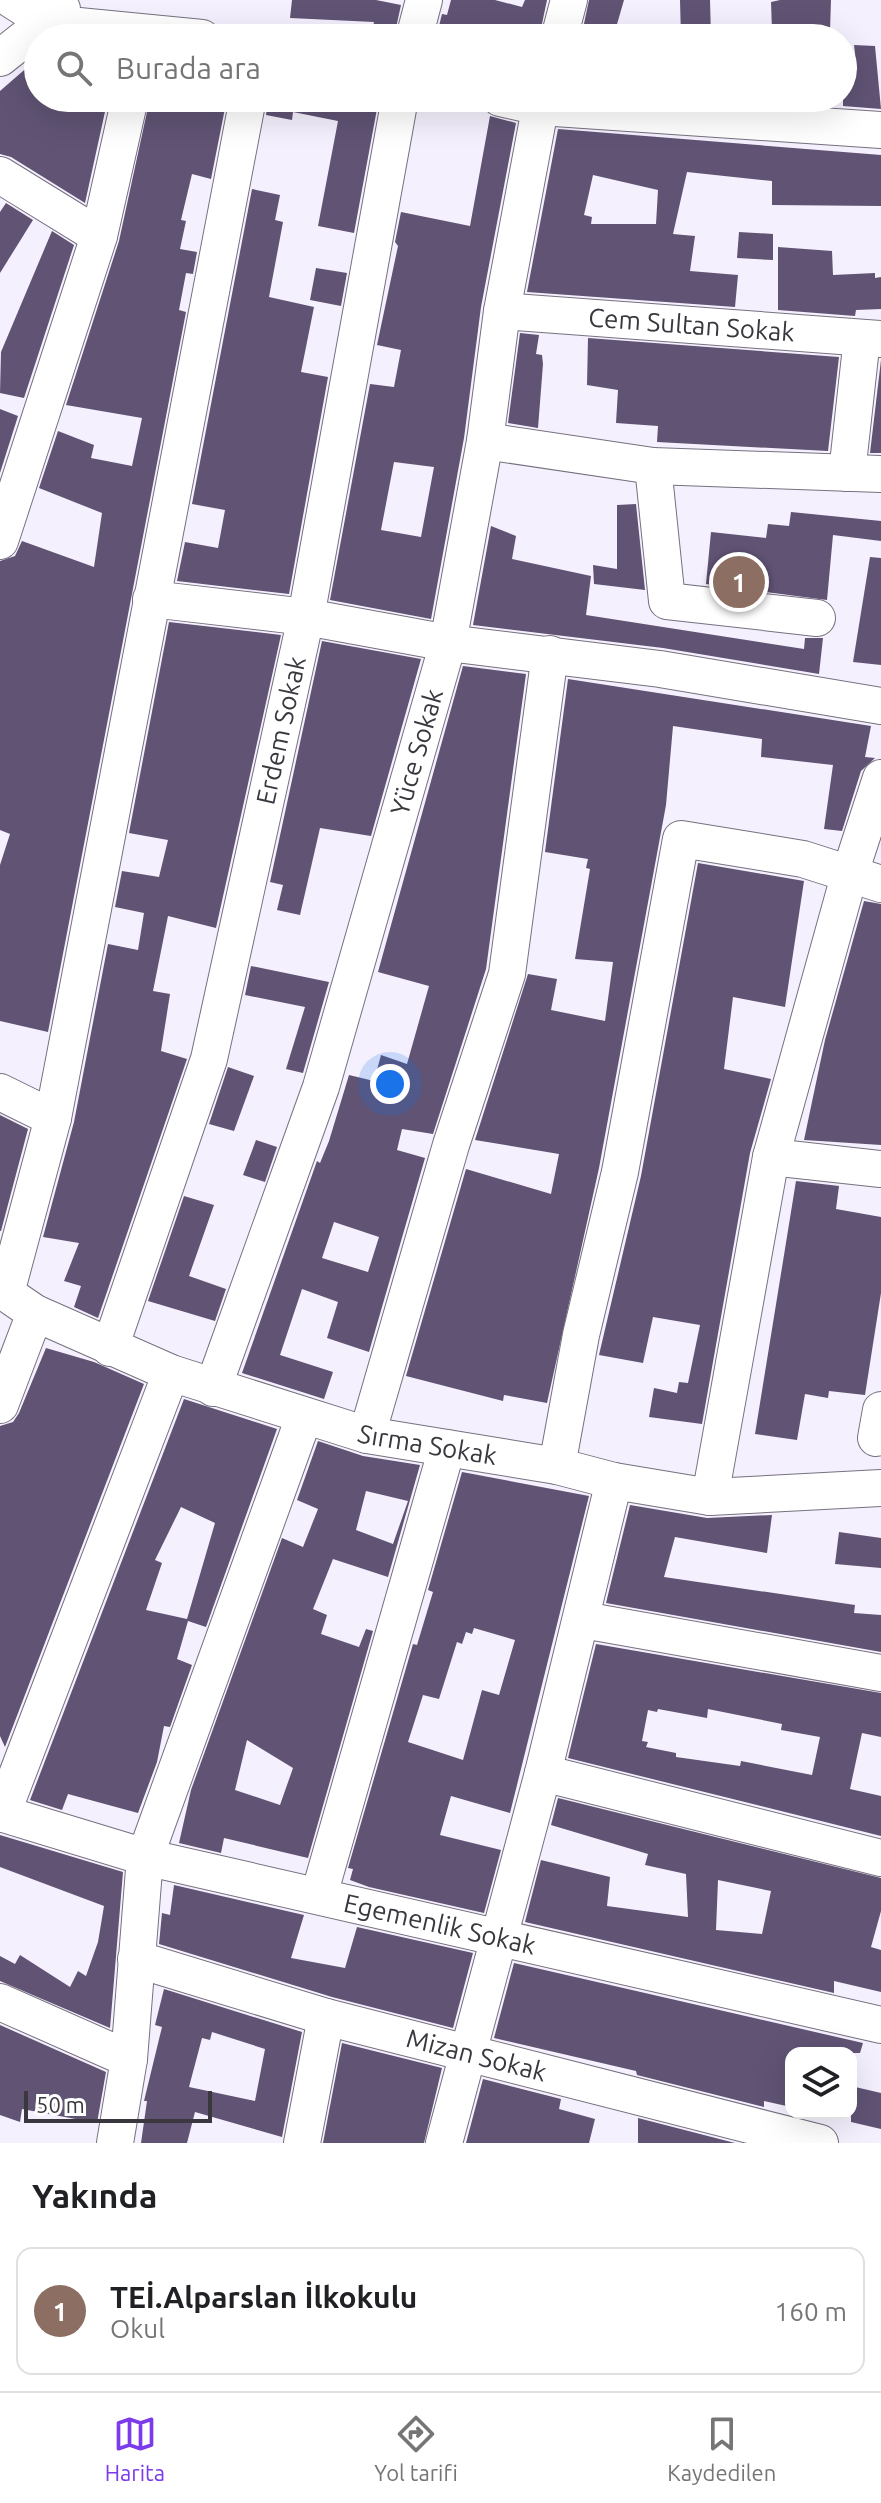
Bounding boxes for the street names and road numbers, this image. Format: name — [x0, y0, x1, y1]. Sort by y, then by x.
street label: Cem Sultan Sokak — [587, 302, 796, 347]
street label: Erdem Sokak — [250, 653, 311, 807]
street label: Yüce Sokak — [384, 686, 448, 819]
street label: Sırma Sokak — [354, 1418, 499, 1470]
street label: Egemenlik Sokak — [341, 1888, 539, 1960]
street label: Mizan Sokak — [404, 2023, 550, 2087]

